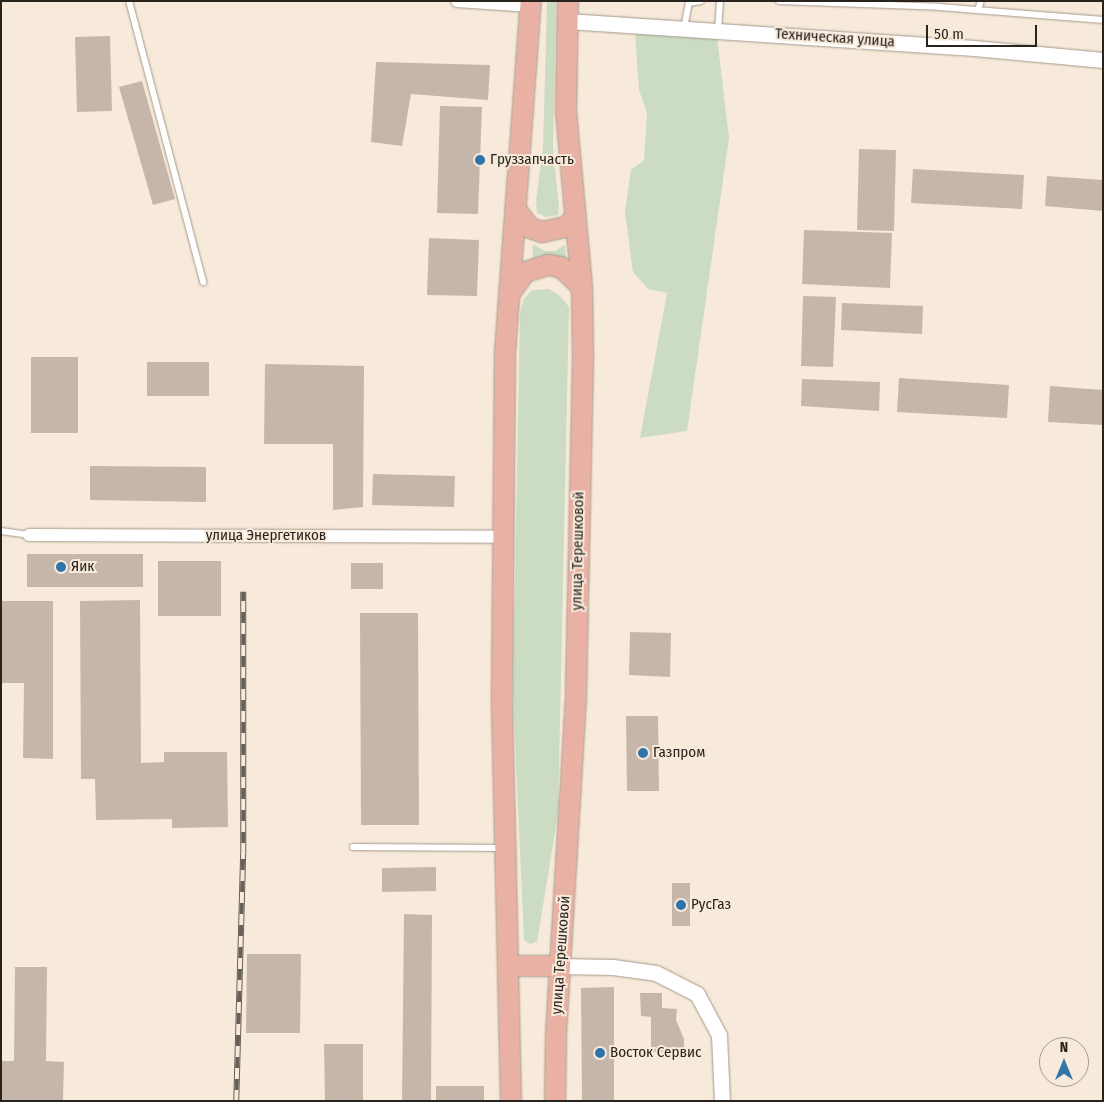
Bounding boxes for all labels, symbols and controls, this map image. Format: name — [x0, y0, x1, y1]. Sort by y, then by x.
scale bar — [929, 15, 1040, 47]
street label: Техническая улица — [775, 25, 895, 51]
text: 50 m — [934, 25, 964, 43]
place label: Груззапчасть — [490, 151, 574, 169]
marker: Груззапчасть — [474, 154, 486, 166]
street label: улица Терешковой — [568, 491, 588, 611]
street label: улица Энергетиков — [206, 527, 326, 545]
place label: Яик — [71, 558, 94, 576]
marker: Яик — [55, 561, 67, 573]
place label: Газпром — [653, 744, 705, 762]
marker: Газпром — [637, 747, 649, 759]
street label: улица Терешковой — [548, 895, 574, 1015]
place label: РусГаз — [691, 896, 731, 914]
marker: РусГаз — [675, 899, 687, 911]
north arrow — [1039, 1037, 1089, 1087]
text: N — [1060, 1039, 1068, 1056]
place label: Восток Сервис — [610, 1044, 701, 1062]
marker: Восток Сервис — [594, 1047, 606, 1059]

